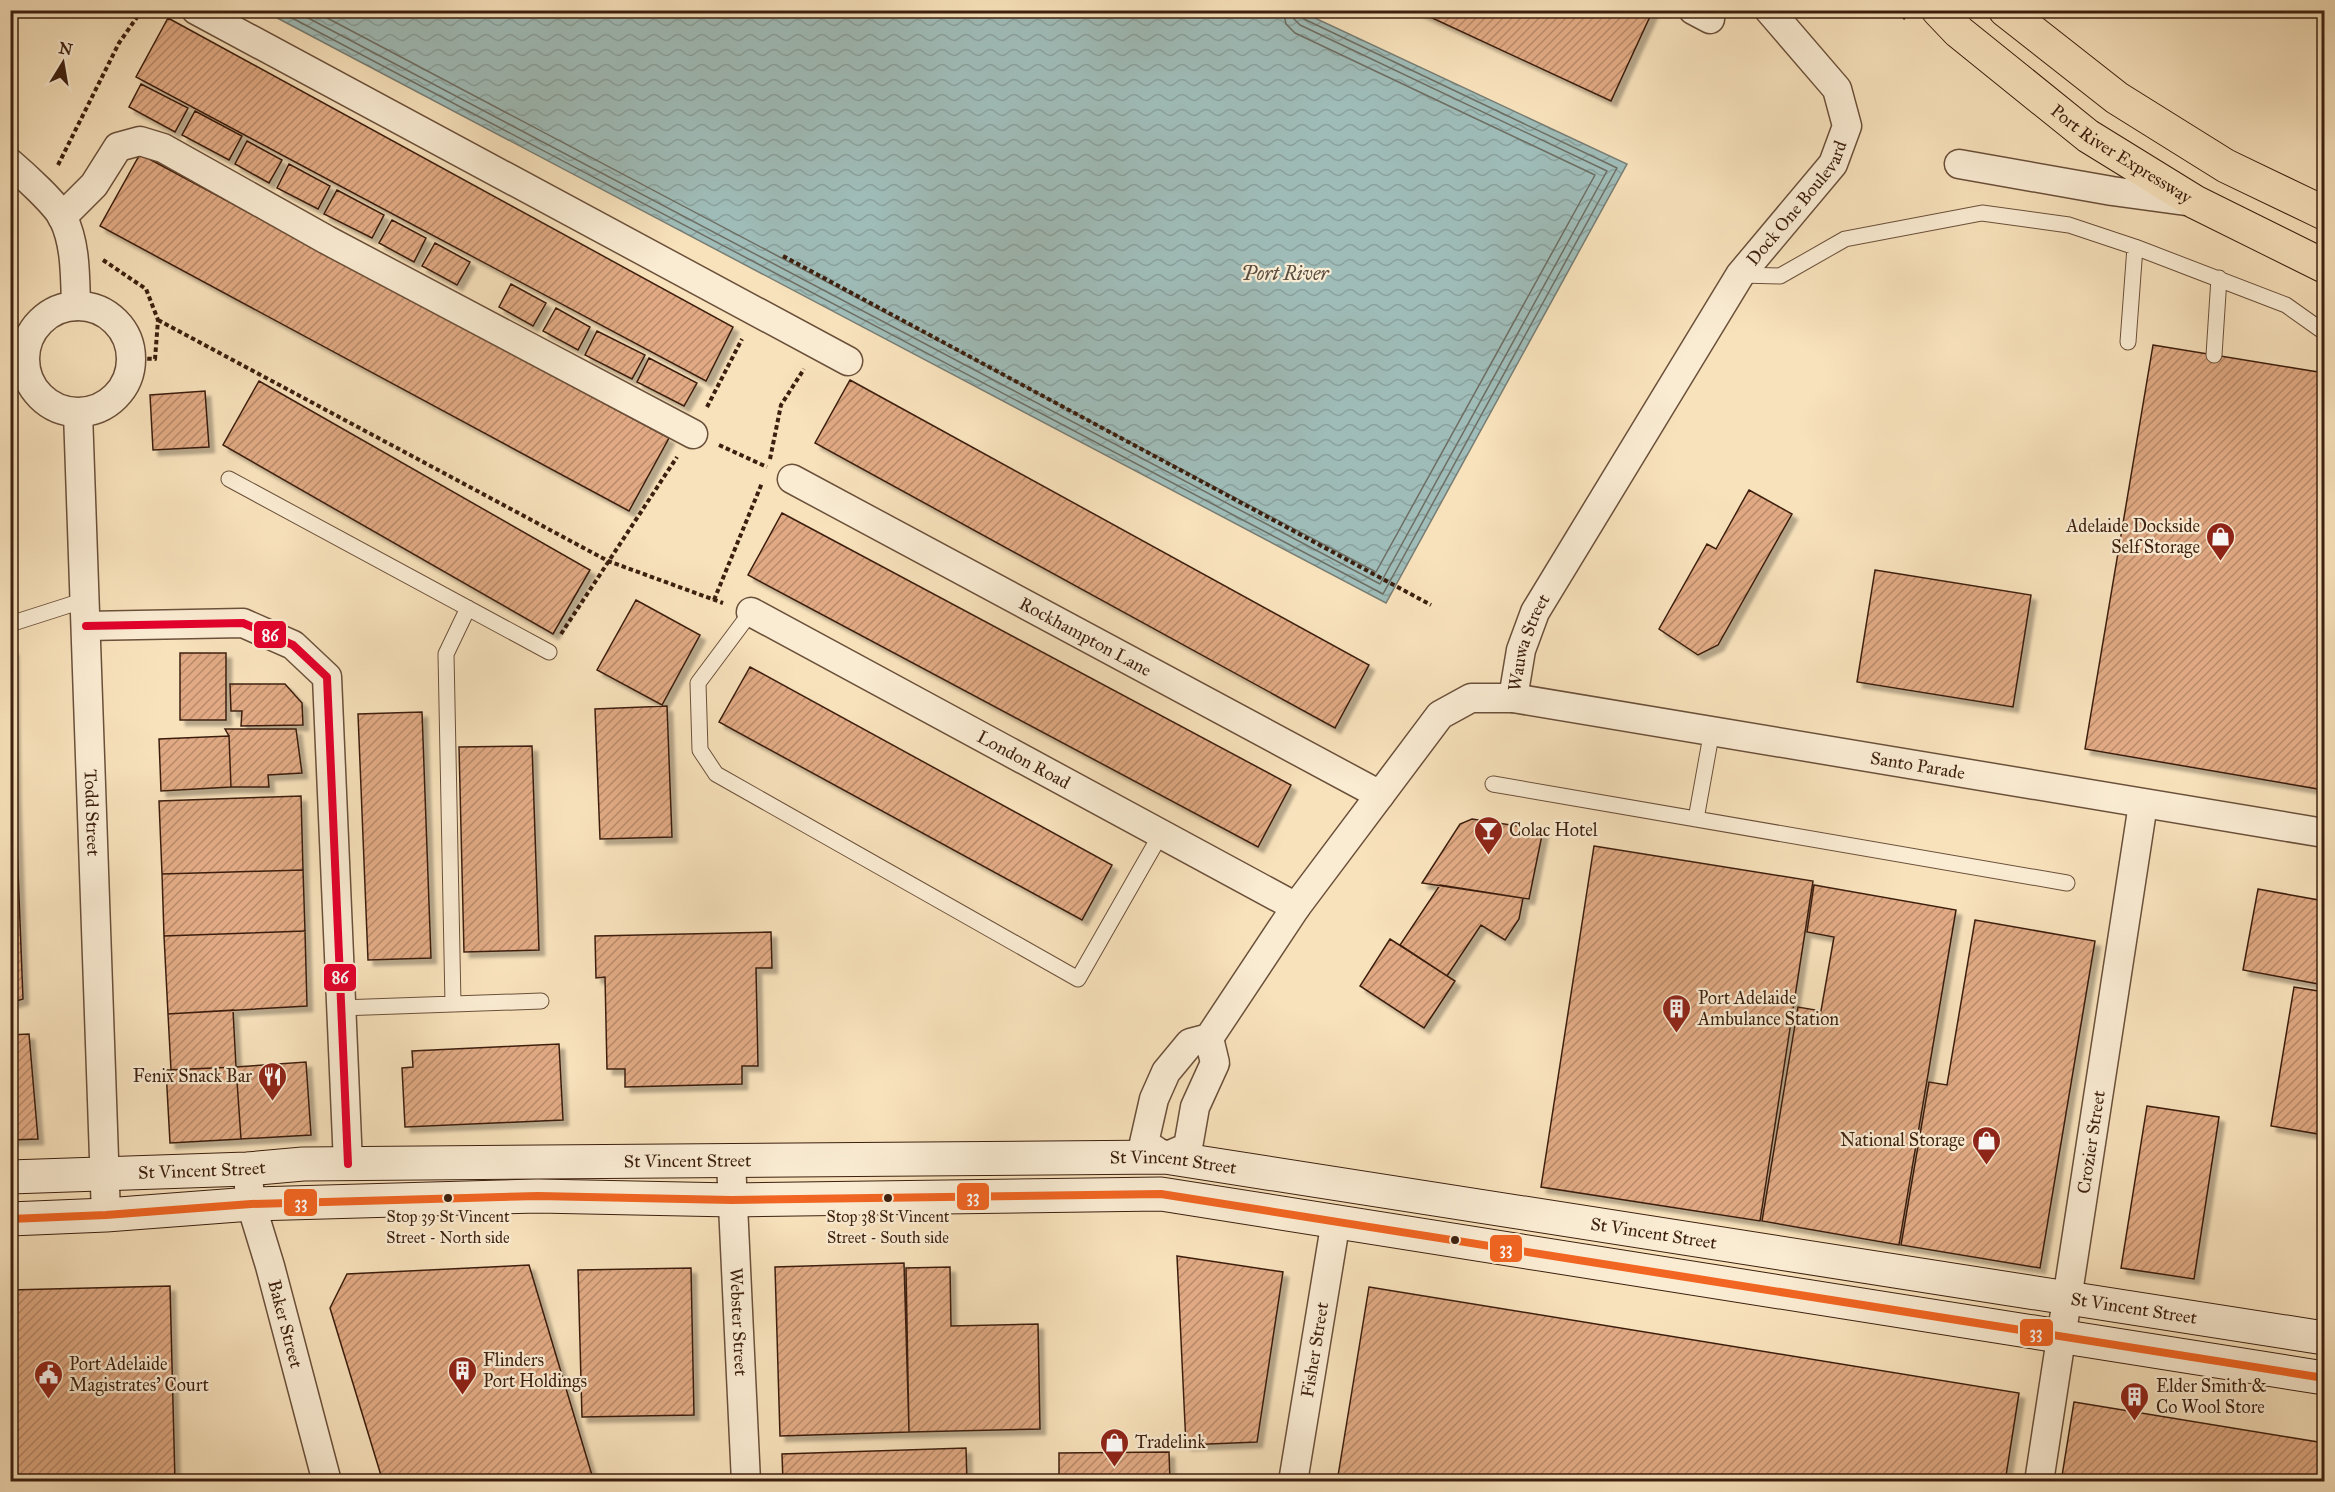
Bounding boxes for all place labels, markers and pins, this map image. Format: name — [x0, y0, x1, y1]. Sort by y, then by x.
place label: Adelaide Dockside Self Storage — [2065, 515, 2200, 559]
shop icon: Adelaide Dockside Self Storage — [2205, 520, 2237, 562]
bar icon: Colac Hotel — [1472, 814, 1504, 856]
place label: Colac Hotel — [1509, 819, 1598, 841]
place label: Port Adelaide Ambulance Station — [1697, 987, 1839, 1030]
building icon: Port Adelaide Ambulance Station — [1661, 992, 1693, 1034]
restaurant icon: Fenix Snack Bar — [257, 1060, 289, 1102]
place label: Fenix Snack Bar — [133, 1065, 252, 1087]
shop icon: National Storage — [1970, 1124, 2002, 1166]
place label: National Storage — [1840, 1129, 1965, 1152]
marker: Stop 39 St Vincent Street - North side — [442, 1192, 454, 1204]
marker: Stop 38 St Vincent Street - South side — [882, 1192, 894, 1204]
place label: Stop 39 St Vincent Street - North side — [386, 1207, 510, 1247]
place label: Stop 38 St Vincent Street - South side — [826, 1207, 950, 1247]
unlabelled marker — [1449, 1234, 1461, 1246]
place label: Flinders Port Holdings — [483, 1349, 587, 1393]
place label: Port Adelaide Magistrates' Court — [69, 1353, 209, 1397]
building icon: Flinders Port Holdings — [446, 1354, 478, 1396]
public building icon: Port Adelaide Magistrates' Court — [32, 1358, 64, 1400]
place label: Elder Smith & Co Wool Store — [2156, 1375, 2267, 1418]
building icon: Elder Smith & Co Wool Store — [2119, 1380, 2151, 1422]
shop icon: Tradelink — [1098, 1426, 1130, 1468]
place label: Tradelink — [1135, 1431, 1206, 1453]

